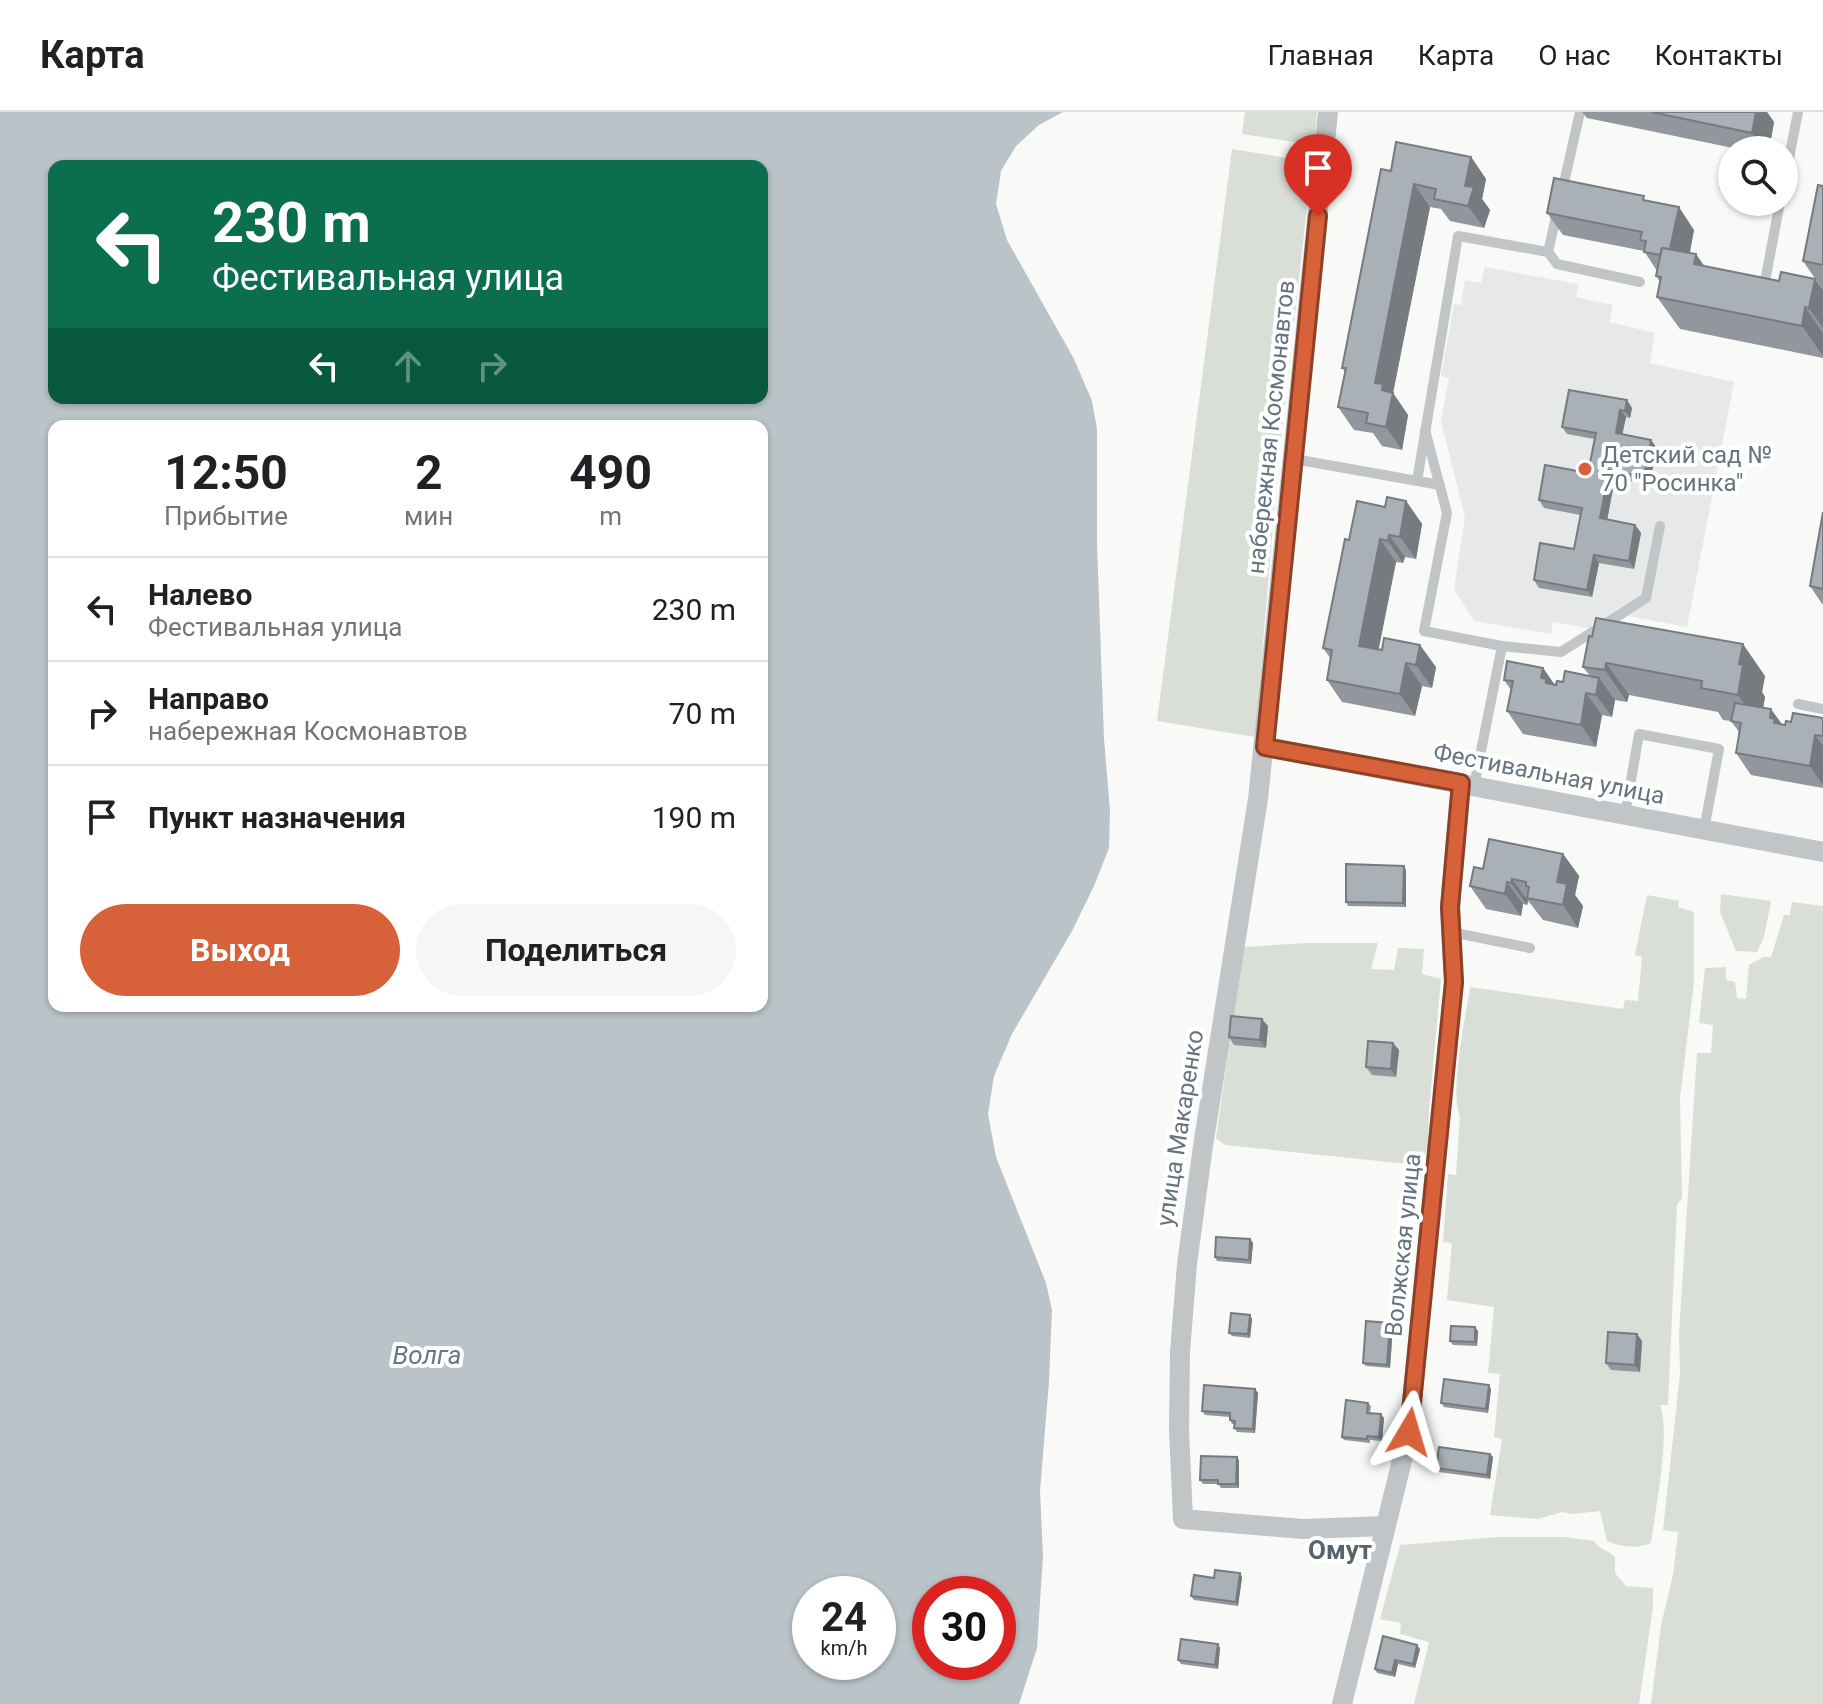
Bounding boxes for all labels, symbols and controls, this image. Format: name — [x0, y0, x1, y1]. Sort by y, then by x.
text: Карта — [40, 33, 145, 77]
text: Главная — [1267, 39, 1374, 72]
text: Карта — [1418, 39, 1494, 72]
text: О нас — [1538, 39, 1610, 72]
text: Контакты — [1654, 39, 1783, 72]
pin — [1284, 134, 1352, 216]
map controls — [1718, 136, 1798, 216]
button: search — [1718, 136, 1798, 216]
icon: arrive — [1296, 146, 1340, 190]
text: 230 m — [212, 190, 371, 256]
icon: left — [80, 192, 184, 296]
text: Фестивальная улица — [212, 257, 564, 299]
street label: набережная Космонавтов — [1242, 279, 1300, 575]
icon: left — [302, 344, 346, 388]
icon: ahead — [386, 344, 430, 388]
icon: right — [470, 344, 514, 388]
place label: Детский сад № 70 "Росинка" — [1601, 441, 1772, 497]
text: 12:50 — [164, 444, 288, 501]
text: 2 — [415, 444, 442, 501]
text: 490 — [569, 444, 652, 501]
marker: Детский сад № 70 "Росинка" — [1576, 460, 1594, 478]
text: Прибытие — [164, 501, 288, 531]
text: мин — [404, 501, 453, 531]
text: m — [599, 501, 622, 531]
text: Налево — [148, 577, 252, 612]
icon: left — [80, 587, 124, 631]
text: 230 m — [652, 592, 736, 627]
text: Фестивальная улица — [148, 612, 402, 642]
text: Направо — [148, 681, 269, 716]
icon: right — [80, 691, 124, 735]
text: 70 m — [669, 696, 736, 731]
text: набережная Космонавтов — [148, 716, 468, 746]
street label: Фестивальная улица — [1431, 738, 1667, 810]
icon: arrive — [80, 795, 124, 839]
text: Пункт назначения — [148, 800, 406, 835]
text: 190 m — [652, 800, 736, 835]
button: Выход — [80, 904, 400, 996]
button: Поделиться — [416, 904, 736, 996]
street label: улица Макаренко — [1151, 1028, 1209, 1228]
street label: Волжская улица — [1379, 1152, 1427, 1338]
water label: Волга — [393, 1340, 461, 1370]
position arrow — [1367, 1390, 1451, 1474]
district label: Омут — [1308, 1535, 1372, 1565]
speed limit sign: 30 — [912, 1576, 1016, 1680]
text: 24 — [821, 1594, 867, 1641]
text: km/h — [821, 1636, 867, 1660]

